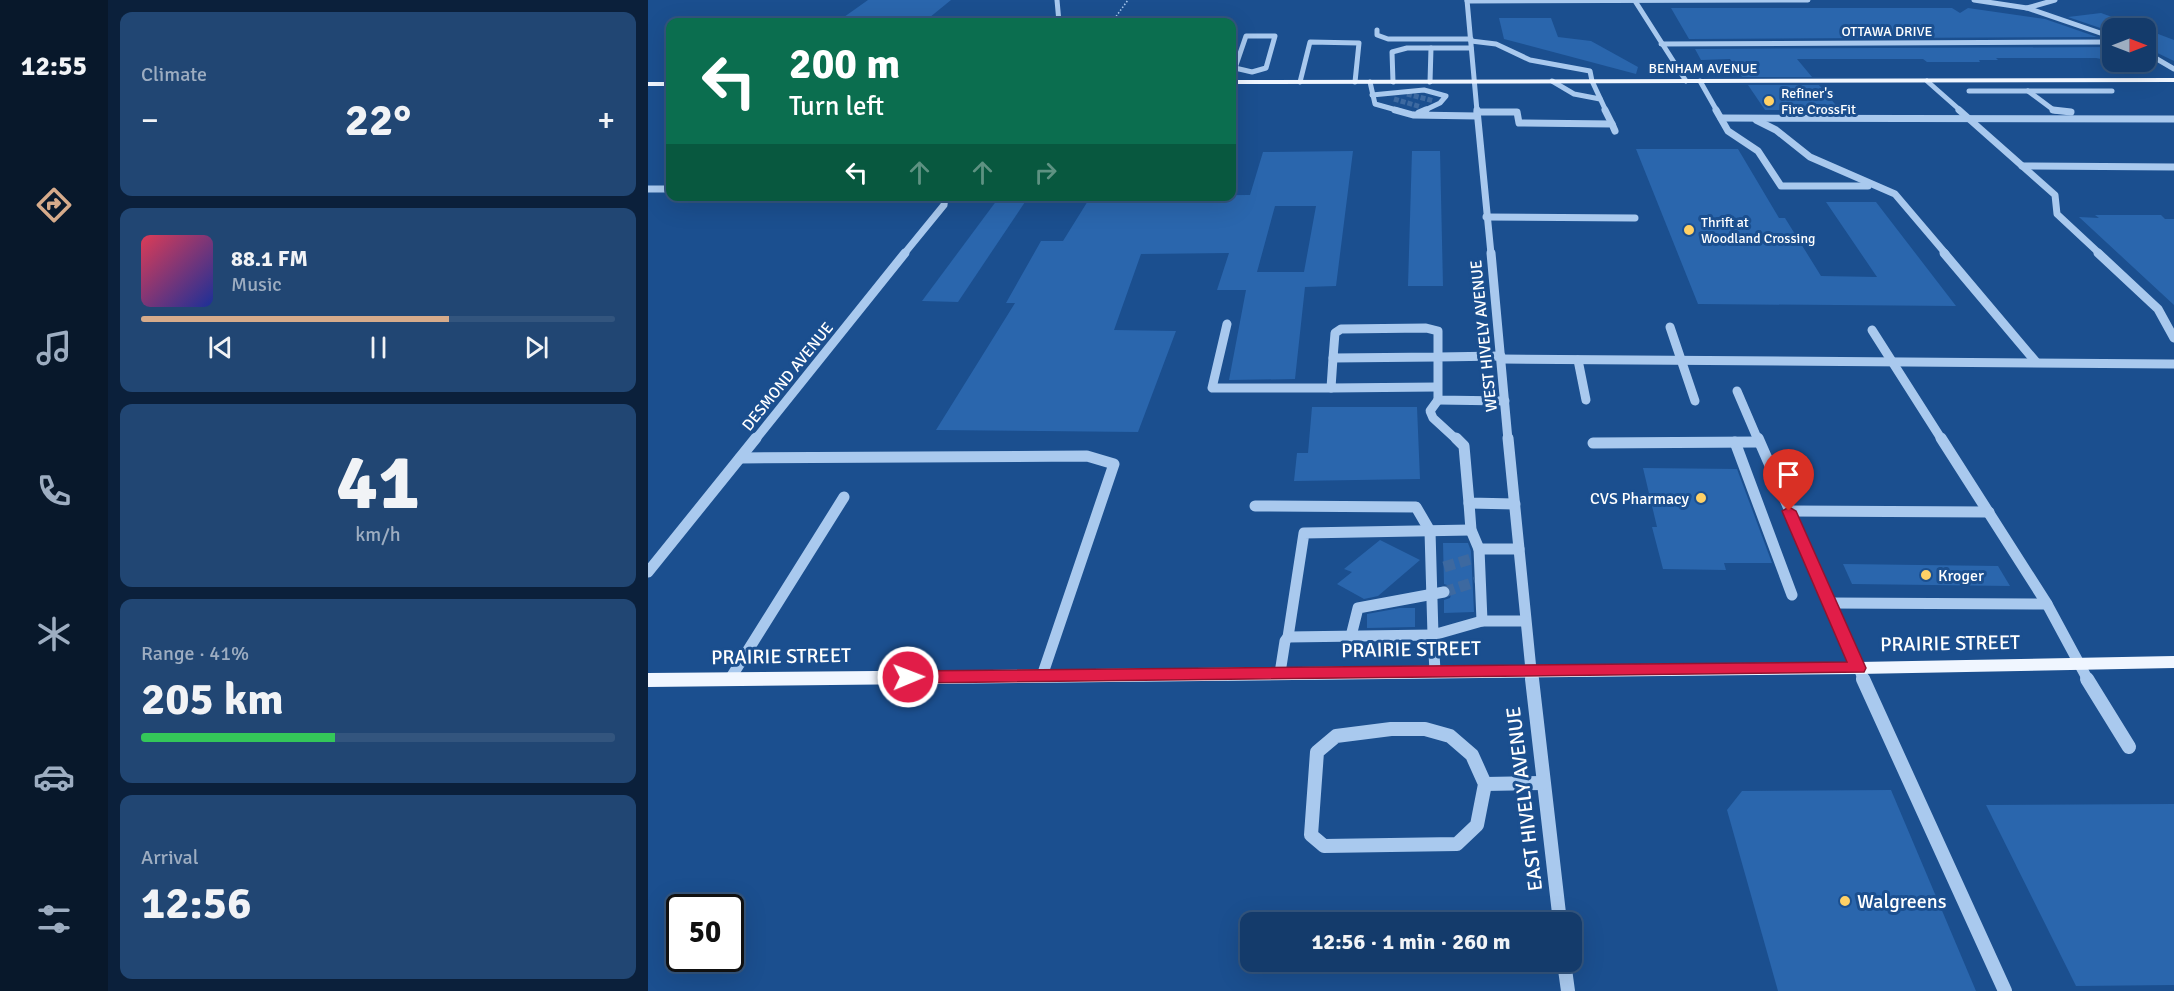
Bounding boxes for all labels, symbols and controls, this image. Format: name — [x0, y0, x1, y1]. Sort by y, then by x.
north arrow — [2102, 18, 2156, 72]
map controls — [2102, 18, 2156, 72]
street label: OTTAWA DRIVE — [1841, 23, 1933, 40]
text: 200 m — [789, 39, 900, 90]
icon: left — [690, 42, 768, 120]
text: 12:55 — [21, 50, 87, 83]
street label: BENHAM AVENUE — [1649, 60, 1758, 77]
text: Climate — [141, 62, 207, 87]
place label: Refiner's Fire CrossFit — [1781, 85, 1856, 118]
text: Turn left — [789, 90, 884, 123]
text: 22° — [345, 93, 411, 148]
marker: Refiner's Fire CrossFit — [1762, 94, 1776, 108]
text: − — [141, 100, 159, 141]
text: + — [597, 100, 615, 141]
icon: left — [840, 156, 873, 189]
icon: ahead — [903, 156, 936, 189]
icon: ahead — [966, 156, 999, 189]
icon: right — [1029, 156, 1062, 189]
icon: directions — [33, 184, 75, 226]
place label: Thrift at Woodland Crossing — [1701, 214, 1815, 247]
marker: Thrift at Woodland Crossing — [1682, 223, 1696, 237]
text: 88.1 FM — [231, 245, 308, 272]
street label: WEST HIVELY AVENUE — [1466, 259, 1502, 413]
text: Music — [231, 272, 282, 297]
street label: DESMOND AVENUE — [738, 318, 838, 435]
icon: music — [33, 327, 75, 369]
icon: previous — [204, 331, 237, 364]
icon: pause — [362, 331, 395, 364]
icon: next — [520, 331, 553, 364]
text: 41 — [336, 435, 420, 531]
pin — [1763, 449, 1814, 511]
icon: arrive — [1772, 458, 1805, 491]
icon: phone — [33, 470, 75, 512]
place label: CVS Pharmacy — [1590, 489, 1690, 509]
marker: CVS Pharmacy — [1694, 491, 1708, 505]
text: km/h — [355, 522, 401, 547]
place label: Kroger — [1938, 566, 1984, 586]
marker: Kroger — [1919, 568, 1933, 582]
icon: climate — [33, 613, 75, 655]
street label: PRAIRIE STREET — [1880, 630, 2020, 657]
street label: PRAIRIE STREET — [1341, 636, 1481, 663]
text: Range · 41% — [141, 641, 249, 666]
street label: PRAIRIE STREET — [711, 643, 851, 670]
position arrow — [876, 645, 940, 709]
text: 205 km — [141, 672, 284, 727]
street label: EAST HIVELY AVENUE — [1501, 705, 1548, 893]
icon: car — [33, 756, 75, 798]
text: Arrival — [141, 845, 199, 870]
text: 12:56 — [141, 876, 251, 931]
place label: Walgreens — [1857, 889, 1947, 914]
speed limit sign: 50 — [666, 894, 744, 972]
marker: Walgreens — [1838, 894, 1852, 908]
icon: filters — [33, 898, 75, 940]
text: 12:56 · 1 min · 260 m — [1311, 928, 1511, 955]

